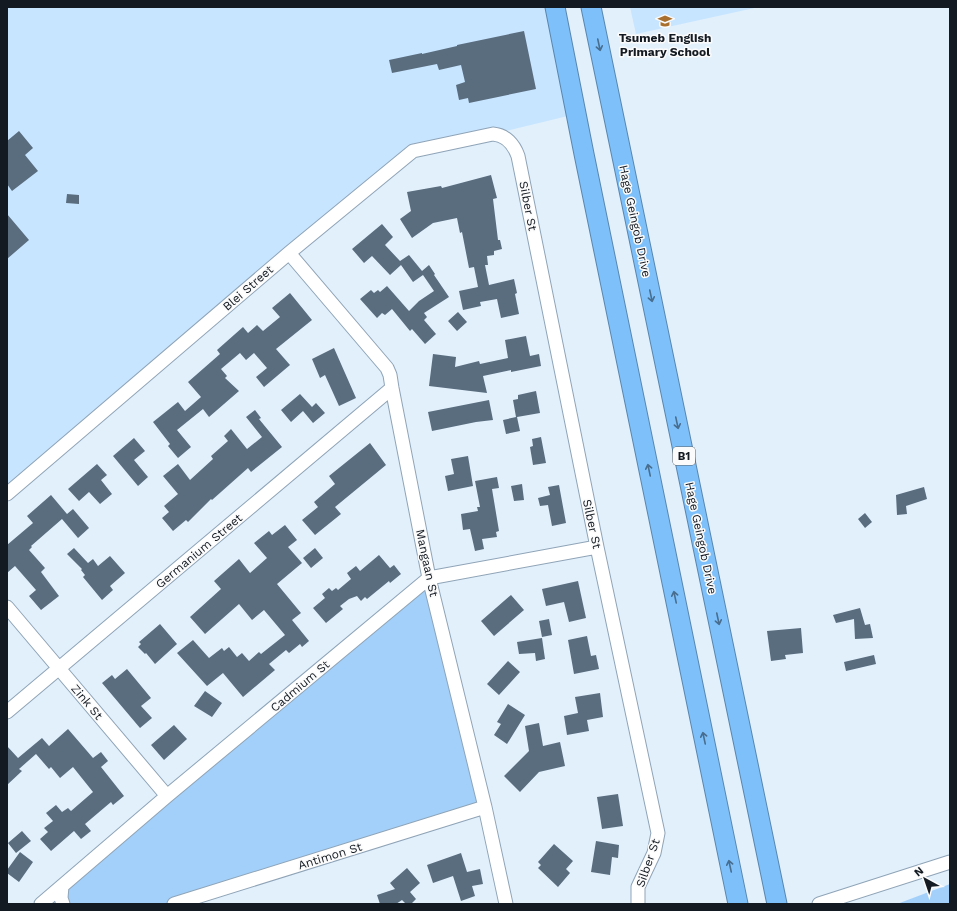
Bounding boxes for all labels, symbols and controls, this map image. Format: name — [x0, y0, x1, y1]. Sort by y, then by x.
school or university icon: Tsumeb English Primary School — [657, 13, 673, 29]
place label: Tsumeb English Primary School — [619, 31, 711, 59]
one-way arrow — [595, 38, 603, 51]
street label: Hage Geingob Drive — [616, 164, 654, 278]
street label: Silber St — [516, 180, 540, 232]
street label: Blei Street — [220, 262, 276, 314]
one-way arrow — [647, 289, 655, 302]
one-way arrow — [674, 416, 682, 429]
road number: B1 — [673, 447, 695, 465]
one-way arrow — [644, 464, 652, 477]
street label: Hage Geingob Drive — [682, 481, 720, 595]
street label: Silber St — [580, 498, 604, 550]
street label: Germanium Street — [153, 511, 245, 591]
street label: Mangaan St — [413, 528, 441, 598]
one-way arrow — [671, 591, 679, 604]
one-way arrow — [714, 612, 722, 625]
street label: Cadmium St — [268, 657, 332, 715]
street label: Zink St — [68, 682, 106, 722]
one-way arrow — [700, 732, 708, 745]
street label: Silber St — [633, 837, 663, 889]
street label: Antimon St — [296, 840, 364, 872]
north arrow — [905, 859, 945, 899]
one-way arrow — [726, 860, 734, 873]
text: N — [912, 864, 926, 879]

